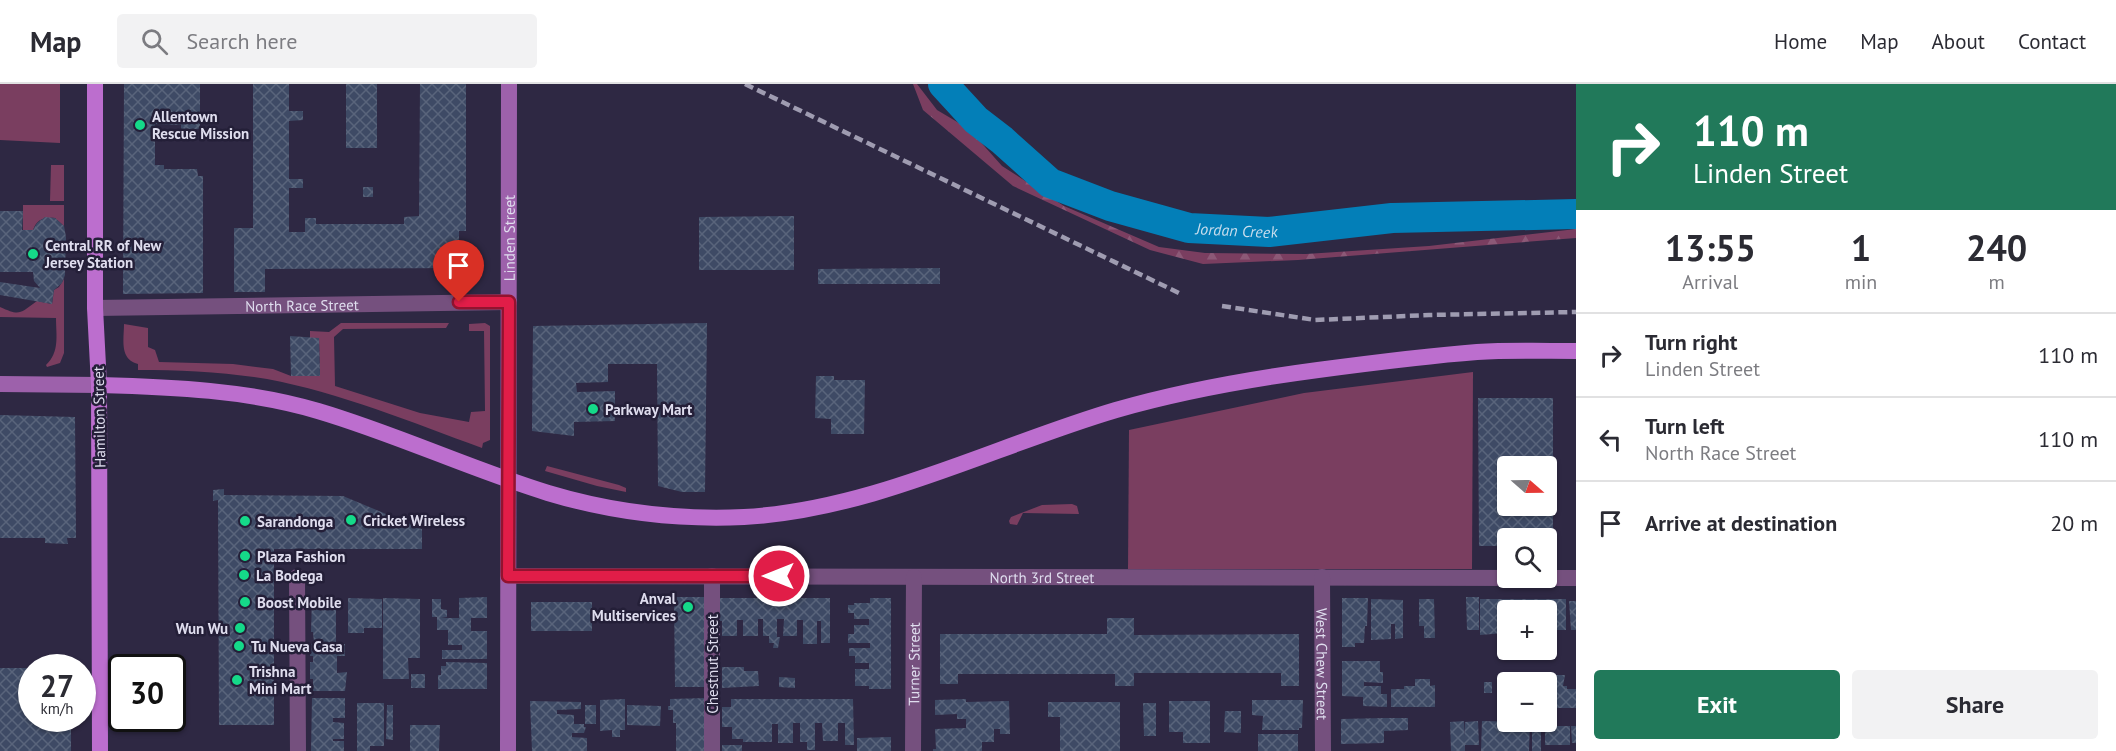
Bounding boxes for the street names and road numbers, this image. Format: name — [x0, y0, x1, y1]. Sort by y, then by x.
street label: Linden Street — [499, 195, 518, 281]
street label: North Race Street — [245, 295, 359, 315]
street label: Hamilton Street — [89, 366, 109, 468]
street label: North 3rd Street — [990, 567, 1094, 587]
street label: West Chew Street — [1313, 608, 1332, 720]
street label: Chestnut Street — [703, 614, 722, 714]
street label: Turner Street — [904, 622, 923, 706]

